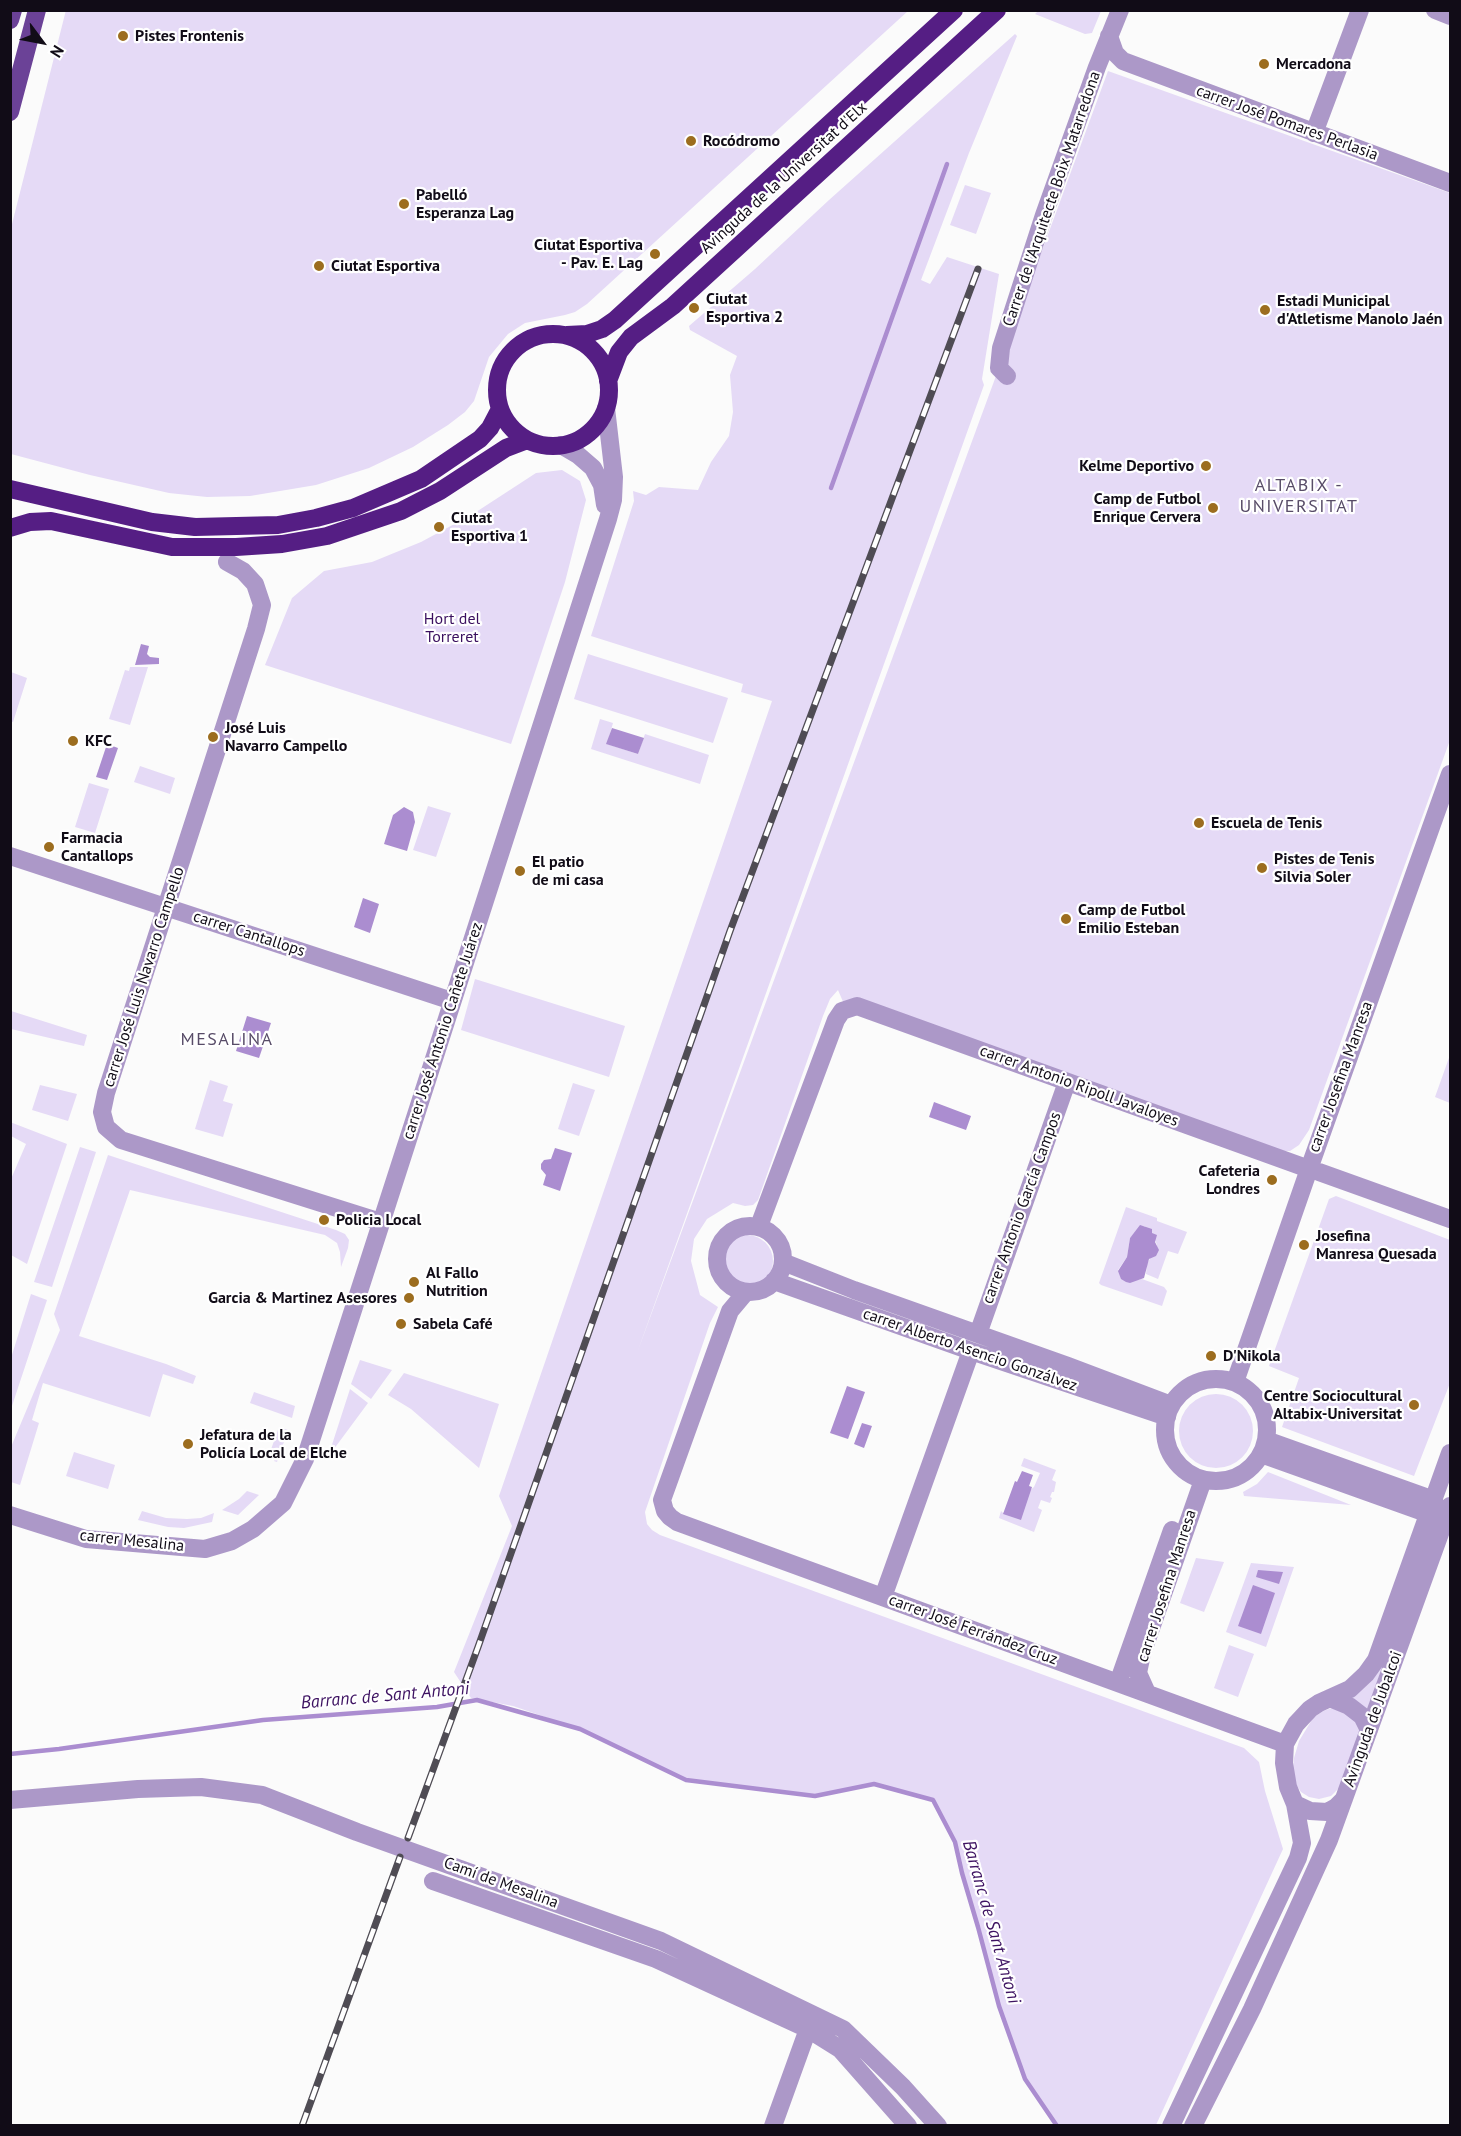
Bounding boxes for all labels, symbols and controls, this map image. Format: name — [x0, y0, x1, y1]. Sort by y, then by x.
north arrow — [12, 12, 72, 72]
place label: Pistes Frontenis — [135, 26, 244, 46]
marker: Pistes Frontenis — [116, 29, 130, 43]
text: N — [46, 42, 69, 61]
place label: Mercadona — [1276, 54, 1351, 74]
marker: Mercadona — [1257, 57, 1271, 71]
street label: Carrer de l'Arquitecte Boix Matarredona — [999, 69, 1105, 329]
street label: carrer José Pomares Perlasia — [1193, 81, 1381, 165]
street label: Avinguda de la Universitat d'Elx — [697, 98, 871, 258]
place label: Rocódromo — [703, 131, 780, 151]
marker: Rocódromo — [684, 134, 698, 148]
place label: Pabelló Esperanza Lag — [416, 185, 514, 223]
marker: Pabelló Esperanza Lag — [397, 197, 411, 211]
place label: Ciutat Esportiva - Pav. E. Lag — [534, 235, 643, 273]
marker: Ciutat Esportiva - Pav. E. Lag — [648, 247, 662, 261]
place label: Ciutat Esportiva — [331, 256, 440, 276]
marker: Ciutat Esportiva — [312, 259, 326, 273]
place label: Ciutat Esportiva 2 — [706, 289, 783, 327]
place label: Estadi Municipal d'Atletisme Manolo Jaén — [1277, 291, 1443, 329]
marker: Ciutat Esportiva 2 — [687, 301, 701, 315]
marker: Estadi Municipal d'Atletisme Manolo Jaén — [1258, 303, 1272, 317]
place label: Kelme Deportivo — [1079, 456, 1194, 476]
marker: Kelme Deportivo — [1199, 459, 1213, 473]
district label: ALTABIX - UNIVERSITAT — [1239, 475, 1359, 518]
place label: Camp de Futbol Enrique Cervera — [1093, 489, 1201, 527]
marker: Camp de Futbol Enrique Cervera — [1206, 501, 1220, 515]
place label: Ciutat Esportiva 1 — [451, 508, 528, 546]
marker: Ciutat Esportiva 1 — [432, 520, 446, 534]
park label: Hort del Torreret — [424, 609, 480, 647]
place label: José Luis Navarro Campello — [225, 718, 347, 756]
marker: José Luis Navarro Campello — [206, 730, 220, 744]
place label: KFC — [85, 731, 112, 751]
marker: KFC — [66, 734, 80, 748]
place label: Escuela de Tenis — [1211, 813, 1322, 833]
marker: Escuela de Tenis — [1192, 816, 1206, 830]
place label: Farmacia Cantallops — [61, 828, 133, 866]
marker: Farmacia Cantallops — [42, 840, 56, 854]
place label: Pistes de Tenis Silvia Soler — [1274, 849, 1374, 887]
place label: El patio de mi casa — [532, 852, 604, 890]
marker: Pistes de Tenis Silvia Soler — [1255, 861, 1269, 875]
street label: carrer José Luis Navarro Campello — [99, 864, 189, 1090]
marker: El patio de mi casa — [513, 864, 527, 878]
place label: Camp de Futbol Emilio Esteban — [1078, 900, 1185, 938]
street label: carrer Cantallops — [191, 907, 307, 961]
marker: Camp de Futbol Emilio Esteban — [1059, 912, 1073, 926]
street label: carrer José Antonio Cañete Juárez — [399, 920, 487, 1142]
street label: carrer Josefina Manresa — [1305, 999, 1377, 1155]
district label: MESALINA — [180, 1029, 274, 1051]
street label: carrer Antonio Ripoll Javaloyes — [977, 1041, 1181, 1131]
street label: carrer Antonio García Campos — [978, 1110, 1066, 1306]
place label: Cafeteria Londres — [1199, 1161, 1260, 1199]
marker: Cafeteria Londres — [1265, 1173, 1279, 1187]
place label: Policia Local — [336, 1210, 421, 1230]
marker: Policia Local — [317, 1213, 331, 1227]
place label: Josefina Manresa Quesada — [1316, 1226, 1437, 1264]
marker: Josefina Manresa Quesada — [1297, 1238, 1311, 1252]
place label: Al Fallo Nutrition — [426, 1263, 488, 1301]
marker: Al Fallo Nutrition — [407, 1275, 421, 1289]
place label: Garcia & Martinez Asesores — [208, 1288, 397, 1308]
marker: Garcia & Martinez Asesores — [402, 1291, 416, 1305]
street label: carrer Alberto Asencio Gonzálvez — [860, 1304, 1080, 1396]
place label: Sabela Café — [413, 1314, 493, 1334]
marker: Sabela Café — [394, 1317, 408, 1331]
place label: D'Nikola — [1223, 1346, 1280, 1366]
marker: D'Nikola — [1204, 1349, 1218, 1363]
place label: Centre Sociocultural Altabix-Universitat — [1264, 1386, 1402, 1424]
marker: Centre Sociocultural Altabix-Universitat — [1407, 1398, 1421, 1412]
place label: Jefatura de la Policía Local de Elche — [200, 1425, 347, 1463]
marker: Jefatura de la Policía Local de Elche — [181, 1437, 195, 1451]
street label: carrer Josefina Manresa — [1133, 1507, 1201, 1665]
street label: carrer Mesalina — [79, 1526, 185, 1556]
street label: carrer José Ferrández Cruz — [886, 1590, 1060, 1670]
street label: Avinguda de Jubalcoi — [1340, 1649, 1406, 1789]
water label: Barranc de Sant Antoni — [300, 1678, 470, 1714]
water label: Barranc de Sant Antoni — [957, 1838, 1025, 2006]
street label: Camí de Mesalina — [441, 1853, 561, 1913]

